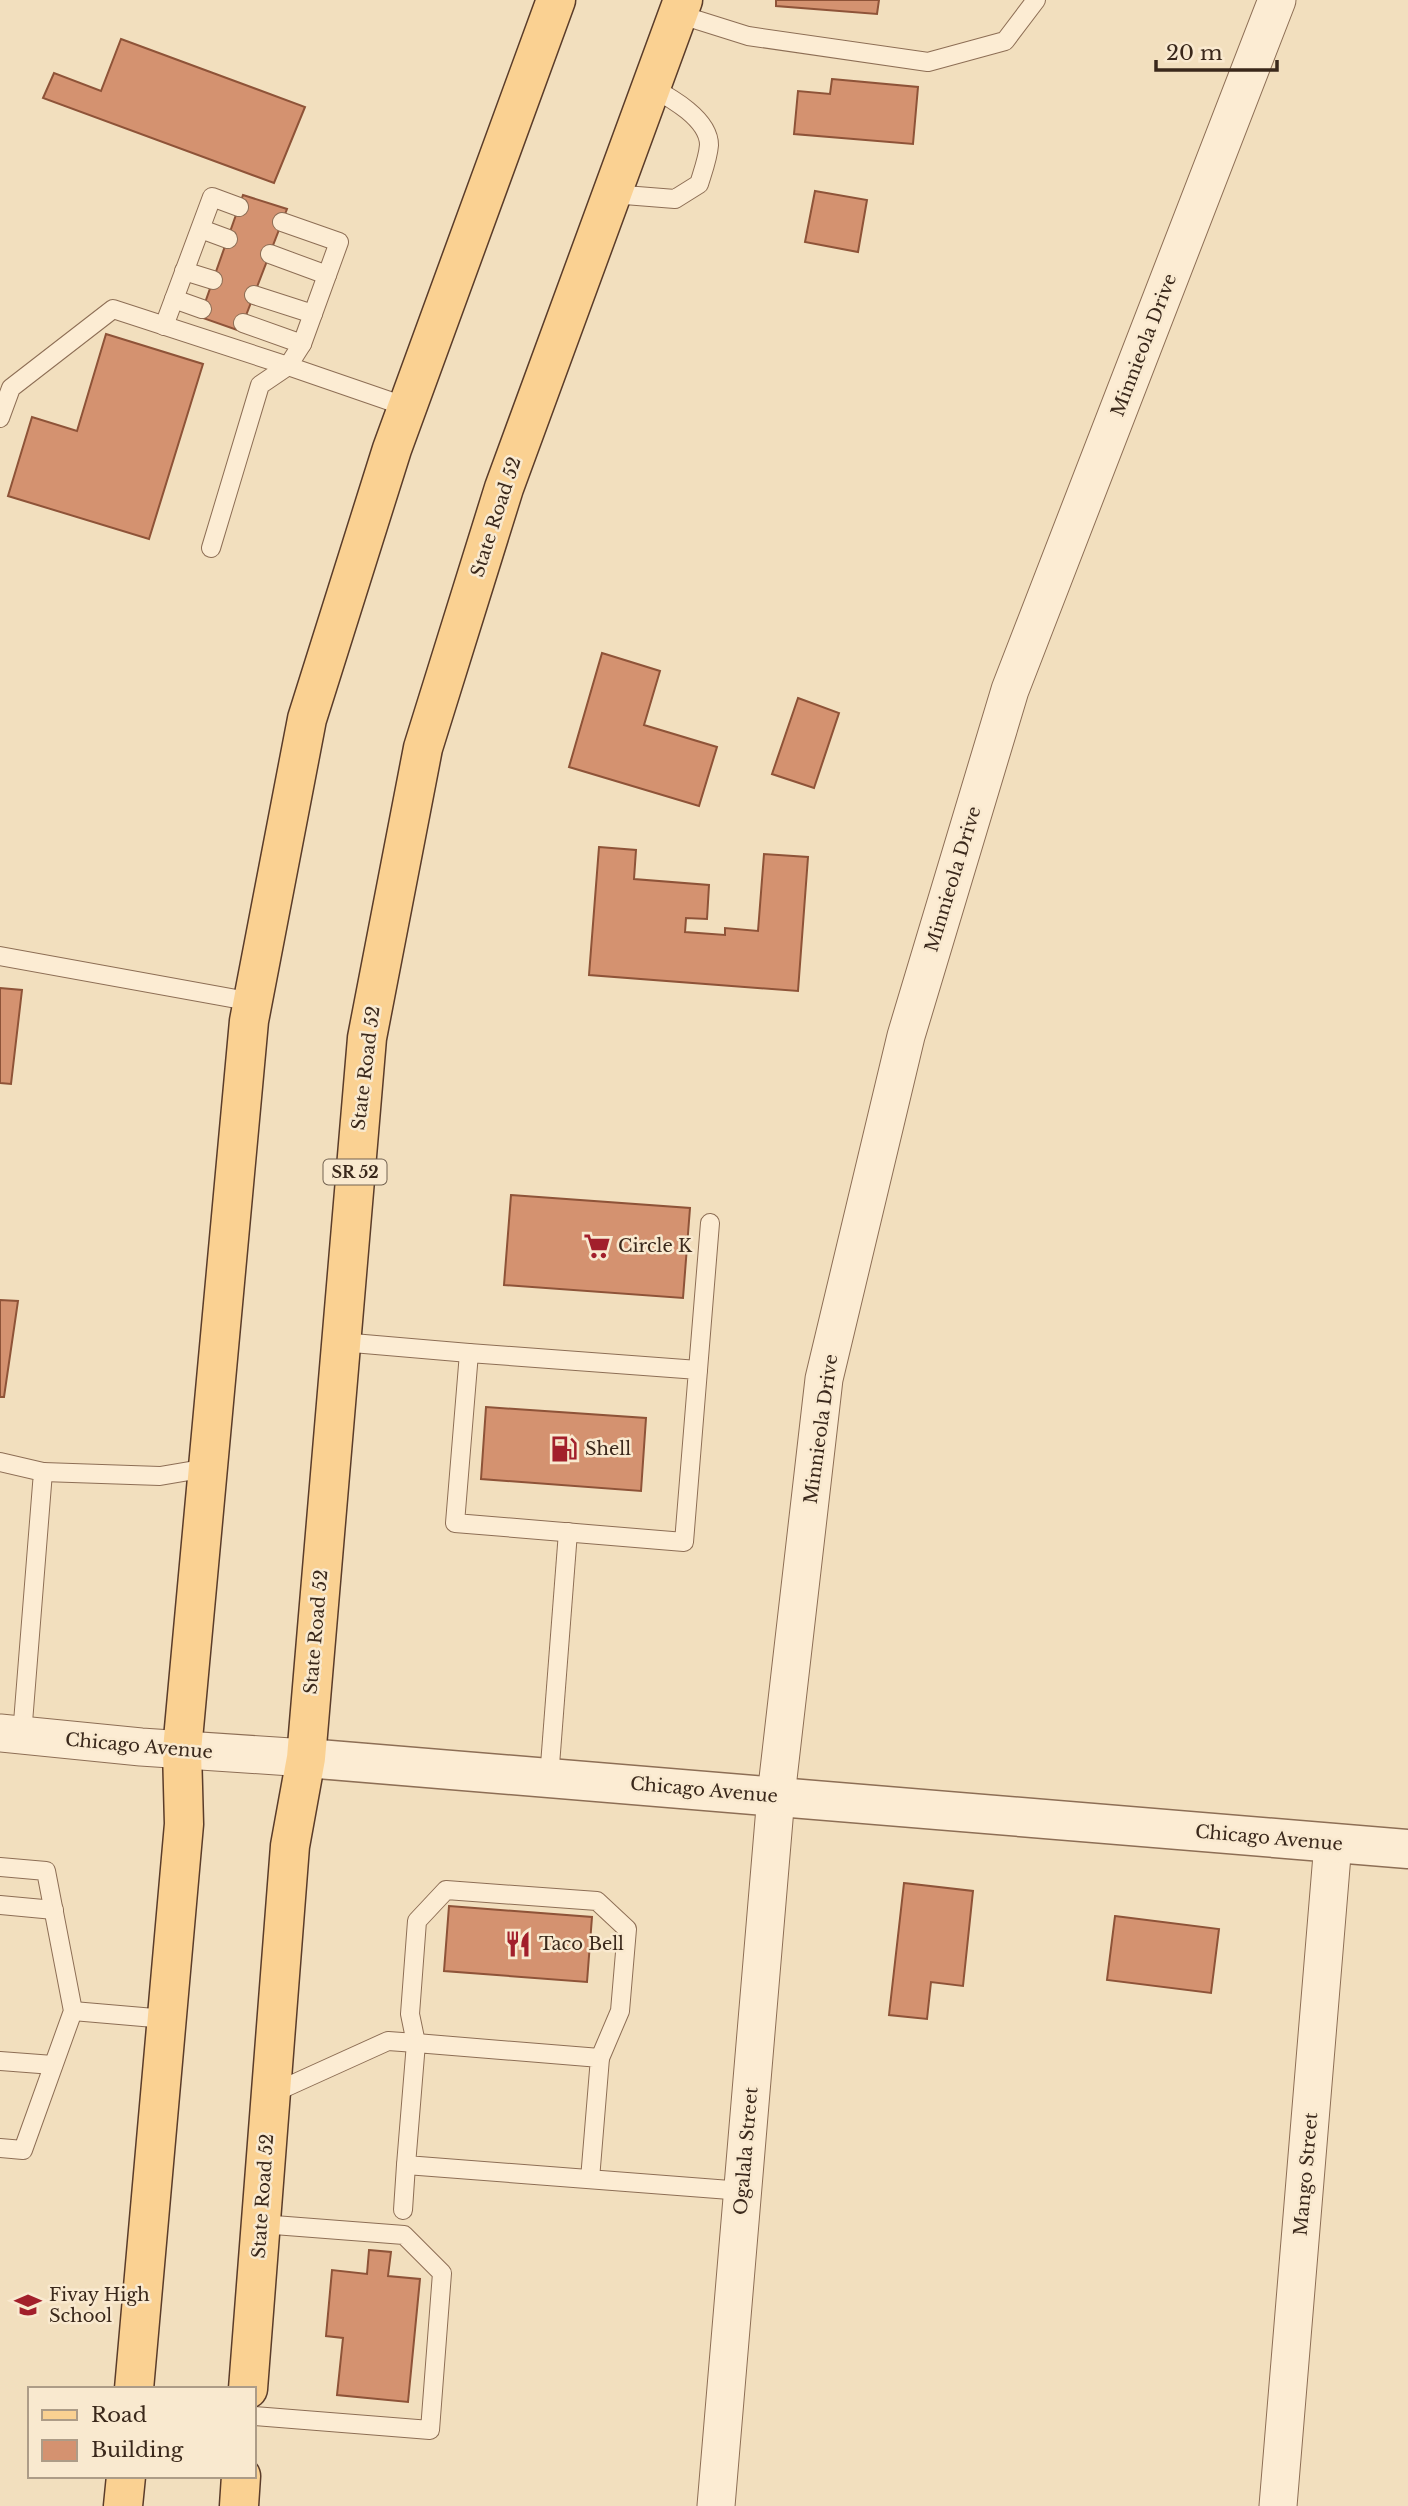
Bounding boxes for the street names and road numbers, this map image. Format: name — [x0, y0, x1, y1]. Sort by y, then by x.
street label: Minnieola Drive — [1107, 271, 1181, 419]
street label: State Road 52 — [466, 454, 526, 580]
street label: Minnieola Drive — [920, 804, 986, 954]
street label: State Road 52 — [347, 1005, 385, 1131]
road number: SR 52 — [324, 1160, 386, 1184]
street label: Minnieola Drive — [800, 1353, 842, 1505]
street label: State Road 52 — [300, 1569, 332, 1695]
street label: Chicago Avenue — [64, 1729, 214, 1763]
street label: Chicago Avenue — [629, 1773, 779, 1807]
street label: Chicago Avenue — [1194, 1821, 1344, 1855]
street label: Ogalala Street — [729, 2086, 763, 2216]
street label: Mango Street — [1290, 2111, 1322, 2237]
street label: State Road 52 — [248, 2133, 278, 2259]

